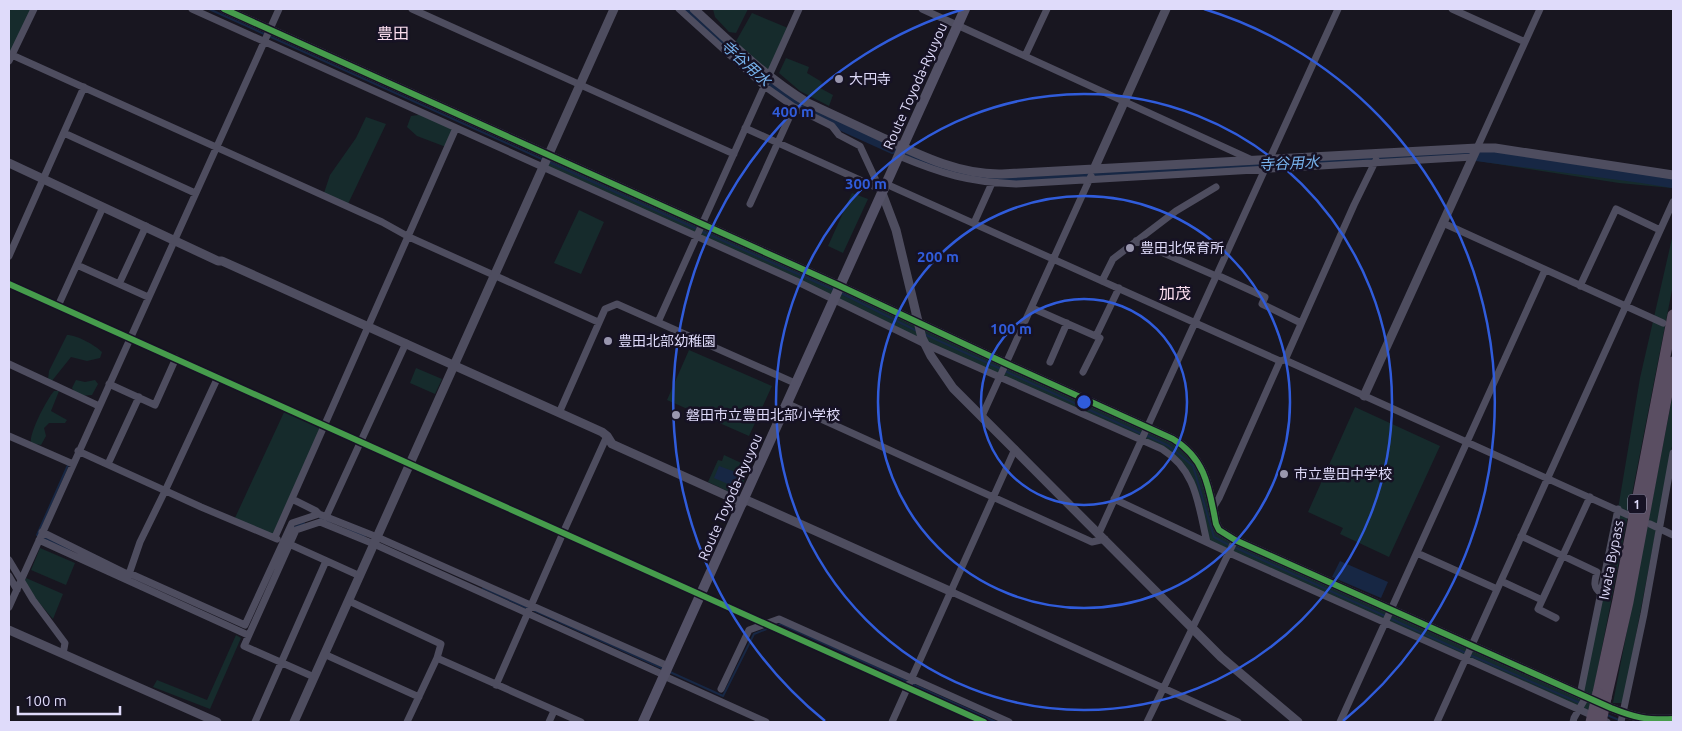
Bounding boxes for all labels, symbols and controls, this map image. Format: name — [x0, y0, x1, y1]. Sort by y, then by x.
street label: Route Toyoda-Ryuyou — [880, 20, 950, 152]
district label: 豊田 — [377, 24, 409, 42]
water label: 寺谷用水 — [718, 37, 775, 91]
place label: 大円寺 — [849, 71, 891, 87]
marker: 大円寺 — [833, 73, 845, 85]
text: 400 m — [772, 103, 814, 120]
water label: 寺谷用水 — [1259, 153, 1321, 173]
text: 300 m — [845, 175, 887, 192]
place label: 豊田北保育所 — [1140, 240, 1224, 256]
marker: 豊田北保育所 — [1124, 242, 1136, 254]
text: 200 m — [917, 248, 959, 265]
district label: 加茂 — [1159, 284, 1191, 302]
text: 100 m — [990, 320, 1032, 337]
place label: 豊田北部幼稚園 — [618, 333, 716, 349]
marker: 豊田北部幼稚園 — [602, 335, 614, 347]
centre of rings — [1075, 393, 1093, 411]
place label: 磐田市立豊田北部小学校 — [686, 407, 840, 423]
marker: 磐田市立豊田北部小学校 — [670, 409, 682, 421]
street label: Route Toyoda-Ryuyou — [695, 431, 765, 563]
place label: 市立豊田中学校 — [1294, 466, 1392, 482]
marker: 市立豊田中学校 — [1278, 468, 1290, 480]
road number: 1 — [1628, 494, 1646, 514]
street label: Iwata Bypass — [1595, 519, 1627, 601]
scale bar — [18, 684, 120, 716]
text: 100 m — [25, 692, 67, 709]

